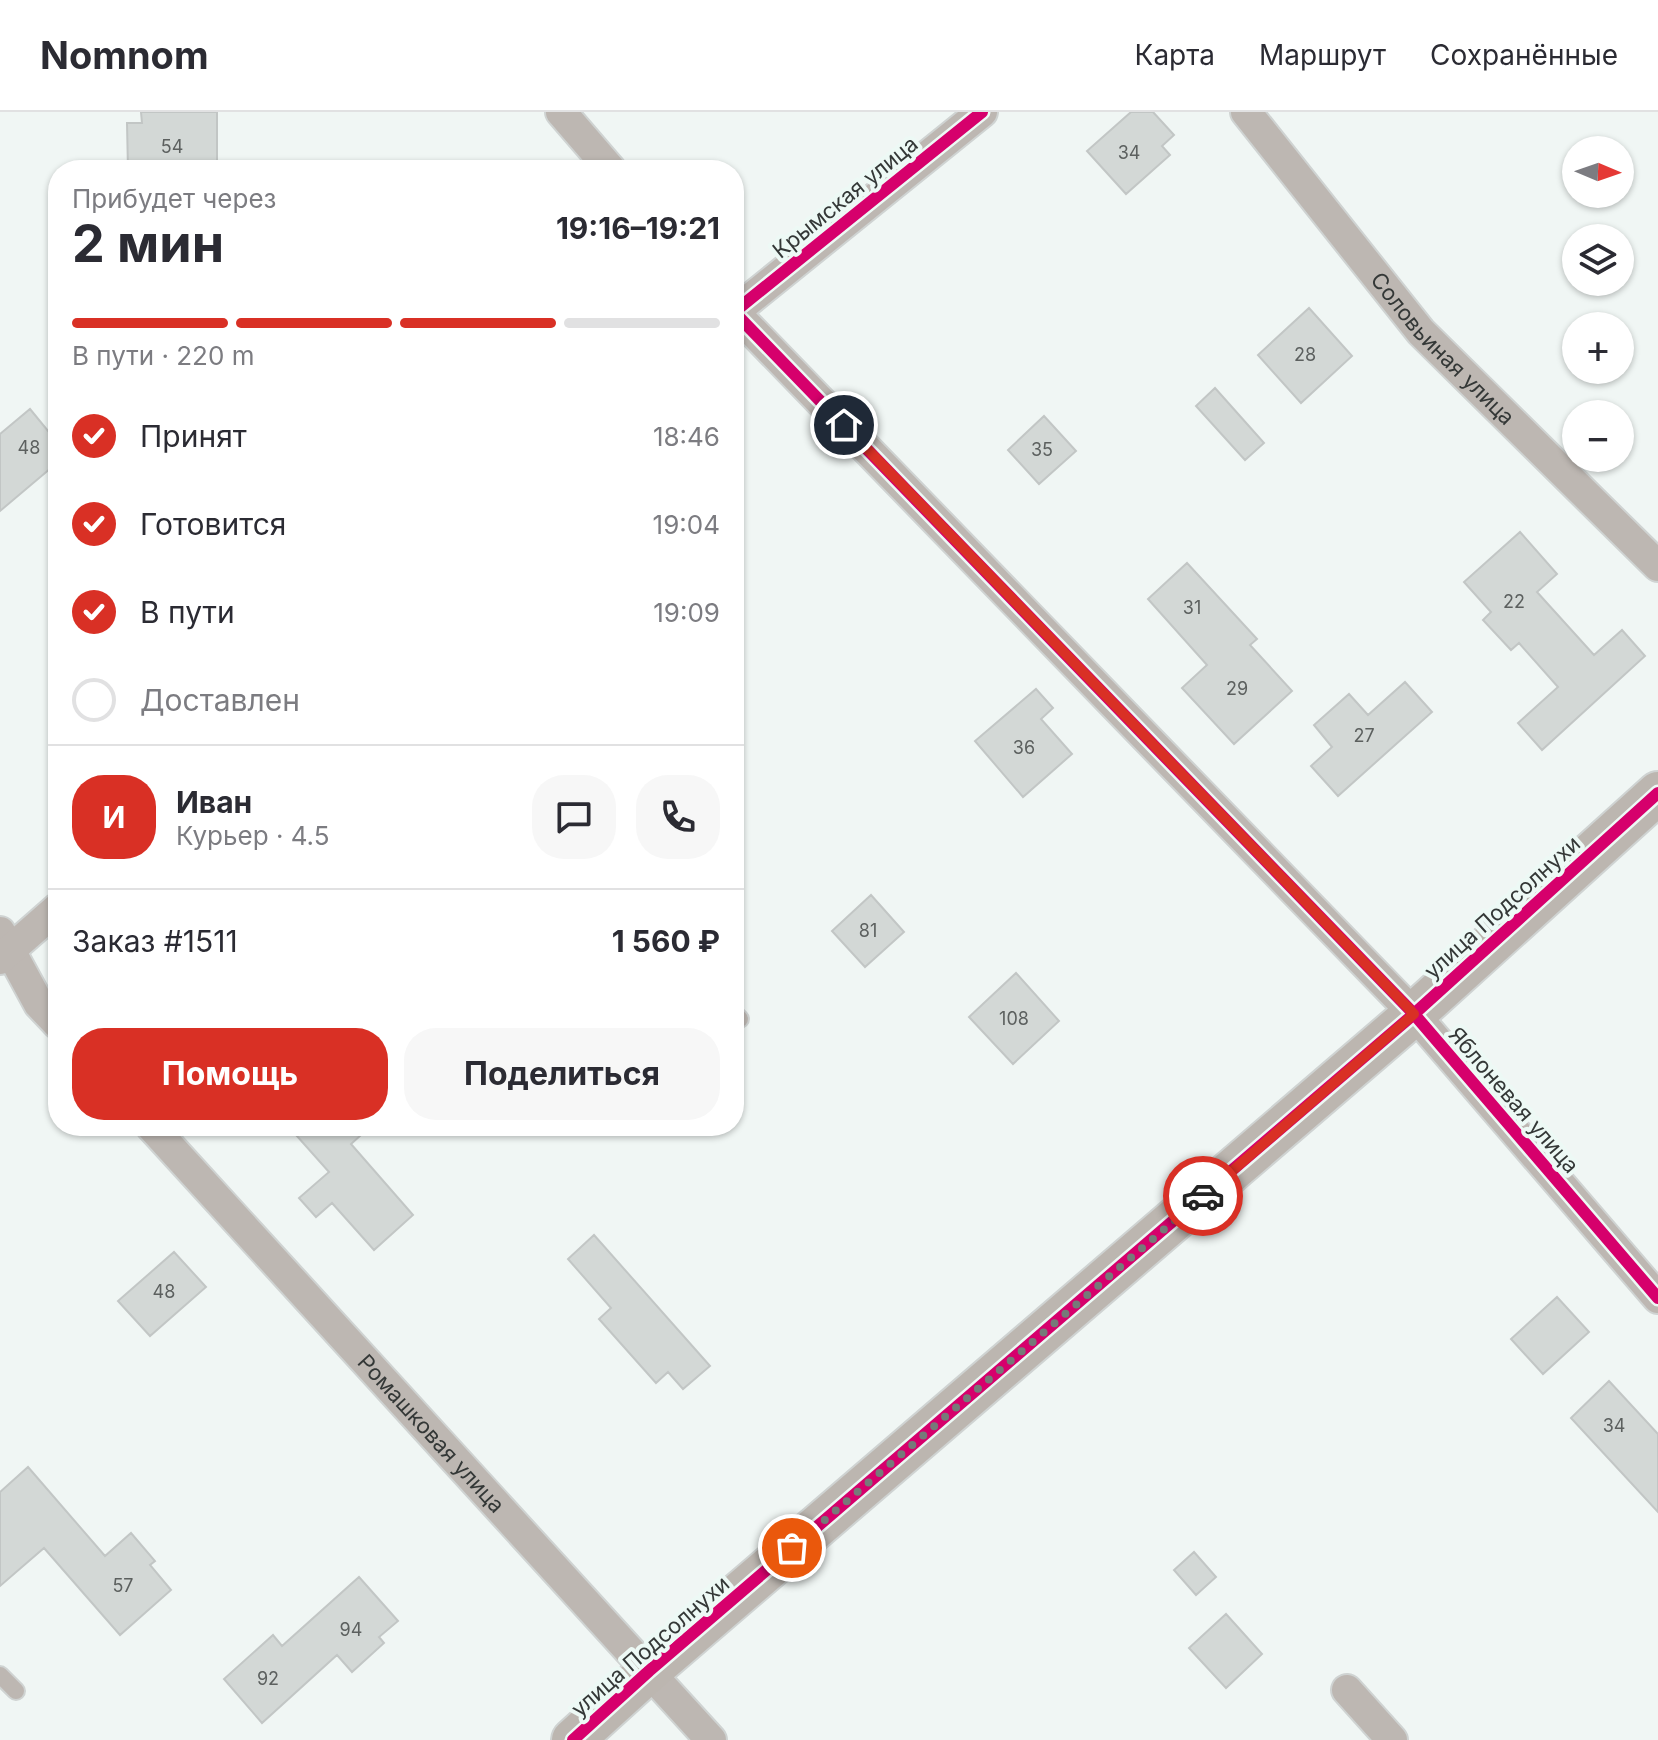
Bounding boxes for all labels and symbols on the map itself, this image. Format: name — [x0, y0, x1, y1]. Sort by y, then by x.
street label: Крымская улица — [767, 131, 923, 263]
house number: 54 — [161, 136, 183, 157]
north arrow — [1562, 136, 1634, 208]
house number: 34 — [1118, 142, 1140, 163]
street label: Соловьиная улица — [1366, 267, 1520, 430]
house number: 28 — [1294, 344, 1316, 365]
pin — [810, 391, 878, 459]
house number: 48 — [18, 437, 40, 458]
house number: 35 — [1031, 439, 1053, 460]
house number: 22 — [1503, 591, 1525, 612]
house number: 31 — [1183, 597, 1201, 618]
house number: 29 — [1226, 678, 1248, 699]
house number: 27 — [1353, 725, 1375, 746]
house number: 36 — [1013, 737, 1035, 758]
street label: улица Подсолнухи — [1419, 830, 1585, 984]
house number: 81 — [859, 920, 877, 941]
house number: 108 — [999, 1008, 1029, 1029]
street label: Яблоневая улица — [1444, 1022, 1584, 1178]
courier — [1163, 1156, 1243, 1236]
house number: 48 — [153, 1281, 175, 1302]
street label: Ромашковая улица — [353, 1349, 510, 1518]
house number: 34 — [1603, 1415, 1625, 1436]
pin — [758, 1514, 826, 1582]
street label: улица Подсолнухи — [566, 1570, 734, 1722]
house number: 57 — [112, 1575, 134, 1596]
house number: 94 — [340, 1619, 362, 1640]
house number: 92 — [257, 1668, 279, 1689]

